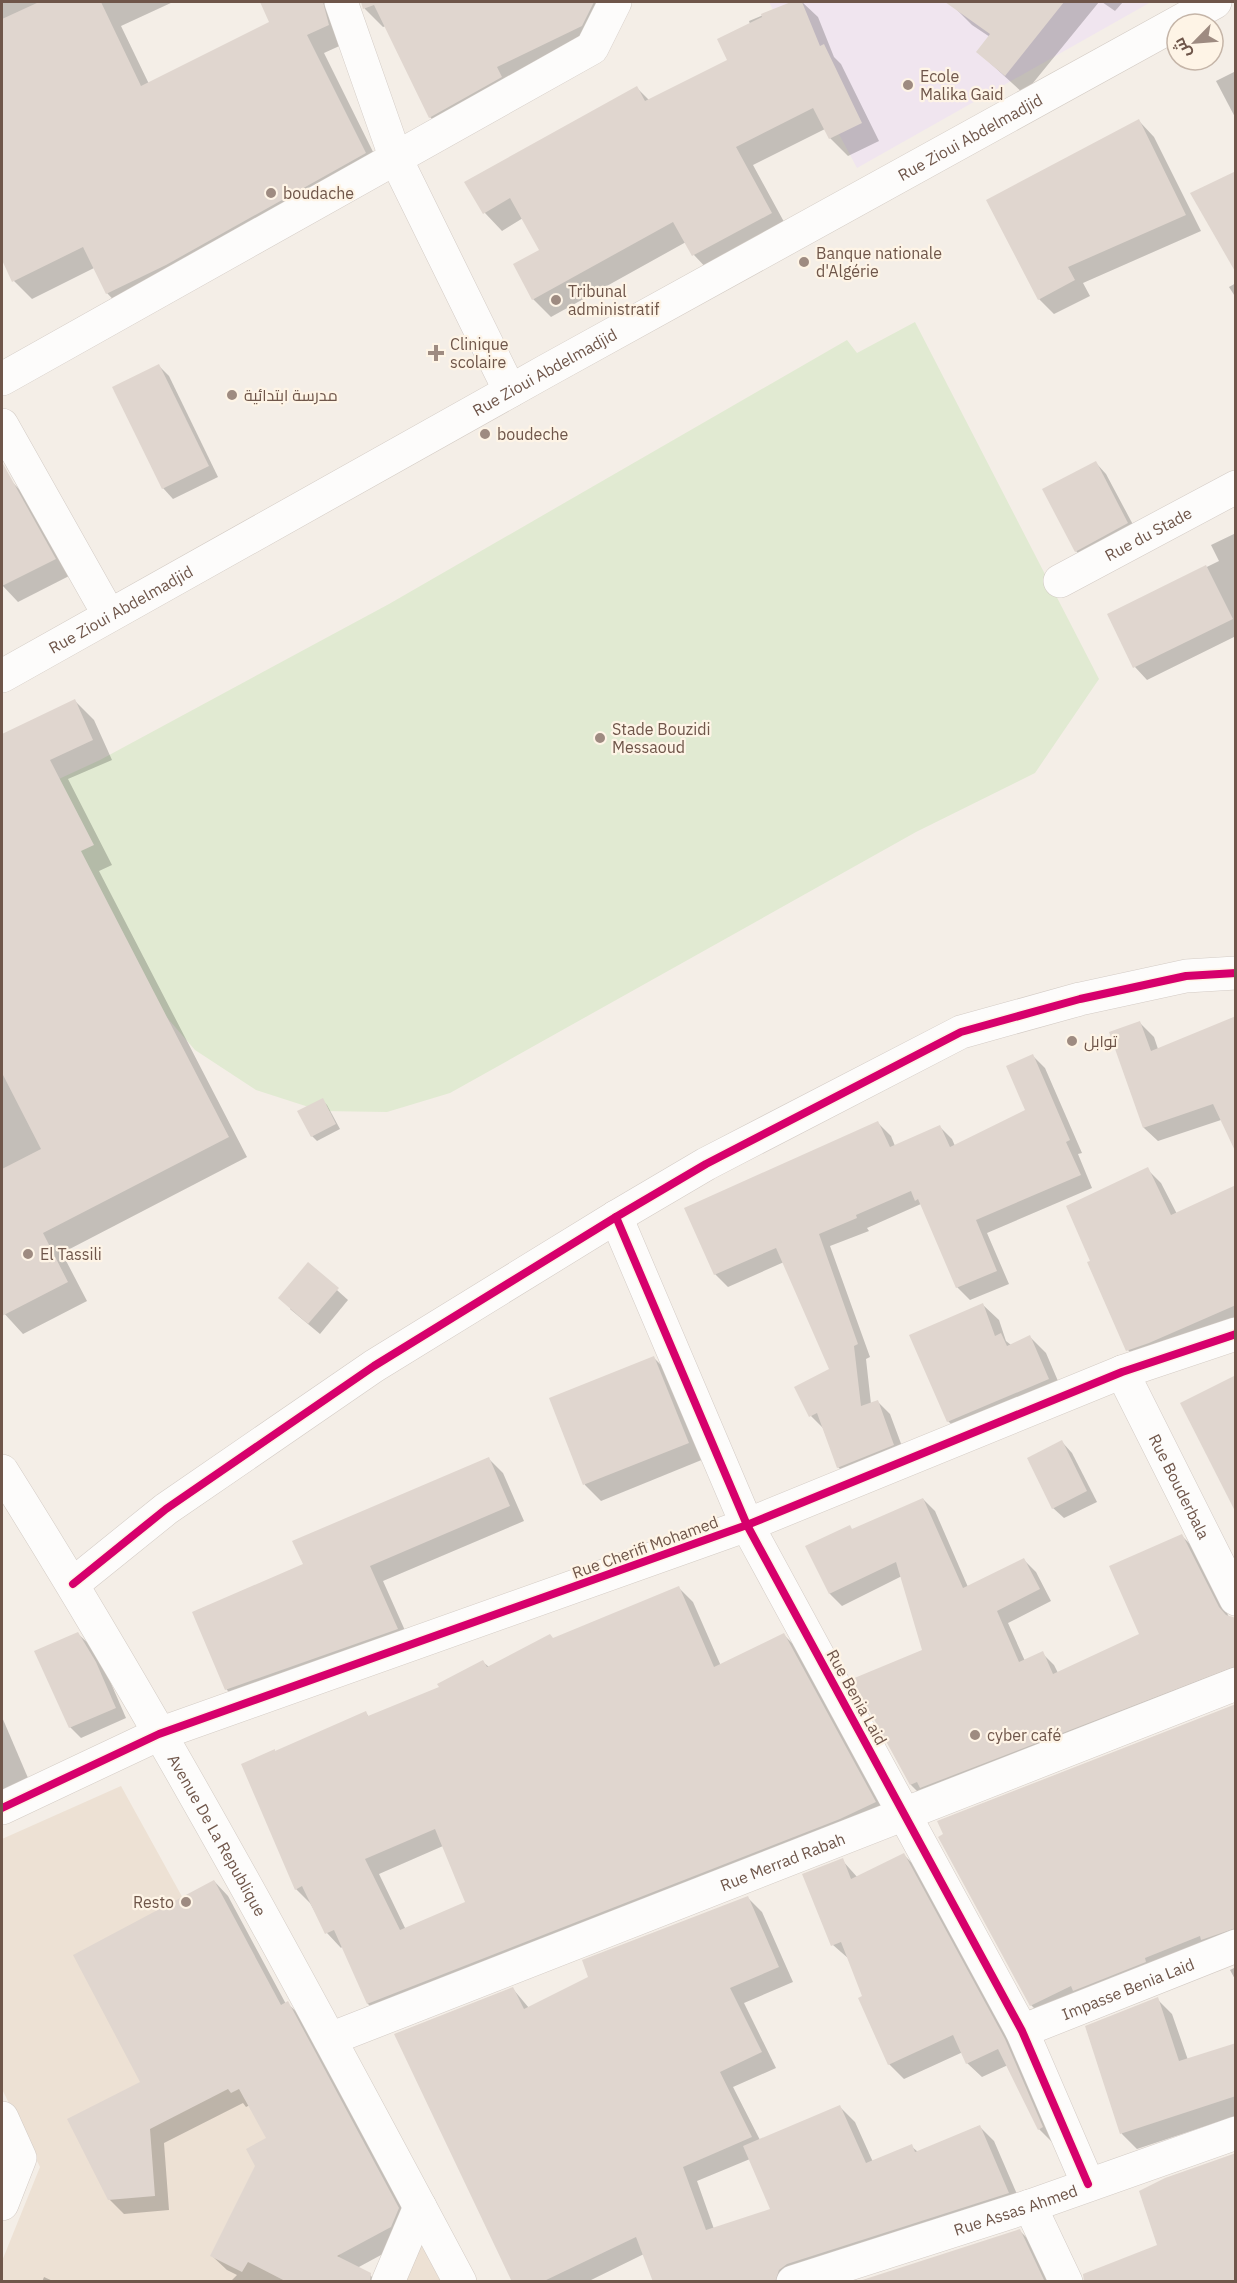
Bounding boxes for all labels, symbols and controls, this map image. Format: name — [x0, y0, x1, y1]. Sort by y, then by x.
north arrow — [1165, 12, 1225, 72]
text: ش — [1168, 35, 1195, 62]
place label: Ecole Malika Gaid — [920, 66, 1004, 104]
marker: Ecole Malika Gaid — [901, 78, 915, 92]
street label: Rue Zioui Abdelmadjid — [894, 89, 1046, 185]
place label: boudache — [283, 183, 354, 203]
marker: boudache — [264, 186, 278, 200]
place label: Banque nationale d'Algérie — [816, 243, 942, 281]
marker: Banque nationale d'Algérie — [797, 255, 811, 269]
place label: Tribunal administratif — [568, 281, 659, 319]
marker: Tribunal administratif — [549, 293, 563, 307]
street label: Rue Zioui Abdelmadjid — [469, 324, 620, 420]
place label: Clinique scolaire — [450, 334, 509, 372]
marker: Clinique scolaire — [427, 344, 445, 362]
place label: مدرسة ابتدائية — [244, 385, 338, 405]
marker: مدرسة ابتدائية — [225, 388, 239, 402]
place label: boudeche — [497, 424, 569, 444]
marker: boudeche — [478, 427, 492, 441]
street label: Rue du Stade — [1101, 502, 1195, 565]
street label: Rue Zioui Abdelmadjid — [45, 561, 196, 658]
place label: Stade Bouzidi Messaoud — [612, 719, 711, 757]
marker: Stade Bouzidi Messaoud — [593, 731, 607, 745]
place label: توابل — [1084, 1031, 1118, 1052]
marker: توابل — [1065, 1034, 1079, 1048]
place label: El Tassili — [40, 1244, 102, 1264]
marker: El Tassili — [21, 1247, 35, 1261]
street label: Rue Bouderbala — [1145, 1430, 1214, 1543]
street label: Rue Cherifi Mohamed — [569, 1511, 721, 1583]
street label: Rue Benia Laid — [822, 1646, 892, 1748]
place label: cyber café — [987, 1725, 1061, 1745]
marker: cyber café — [968, 1728, 982, 1742]
street label: Avenue De La Republique — [164, 1750, 271, 1920]
street label: Rue Merrad Rabah — [717, 1828, 848, 1895]
place label: Resto — [133, 1892, 174, 1912]
marker: Resto — [179, 1895, 193, 1909]
street label: Impasse Benia Laid — [1059, 1954, 1197, 2024]
street label: Rue Assas Ahmed — [951, 2180, 1080, 2240]

